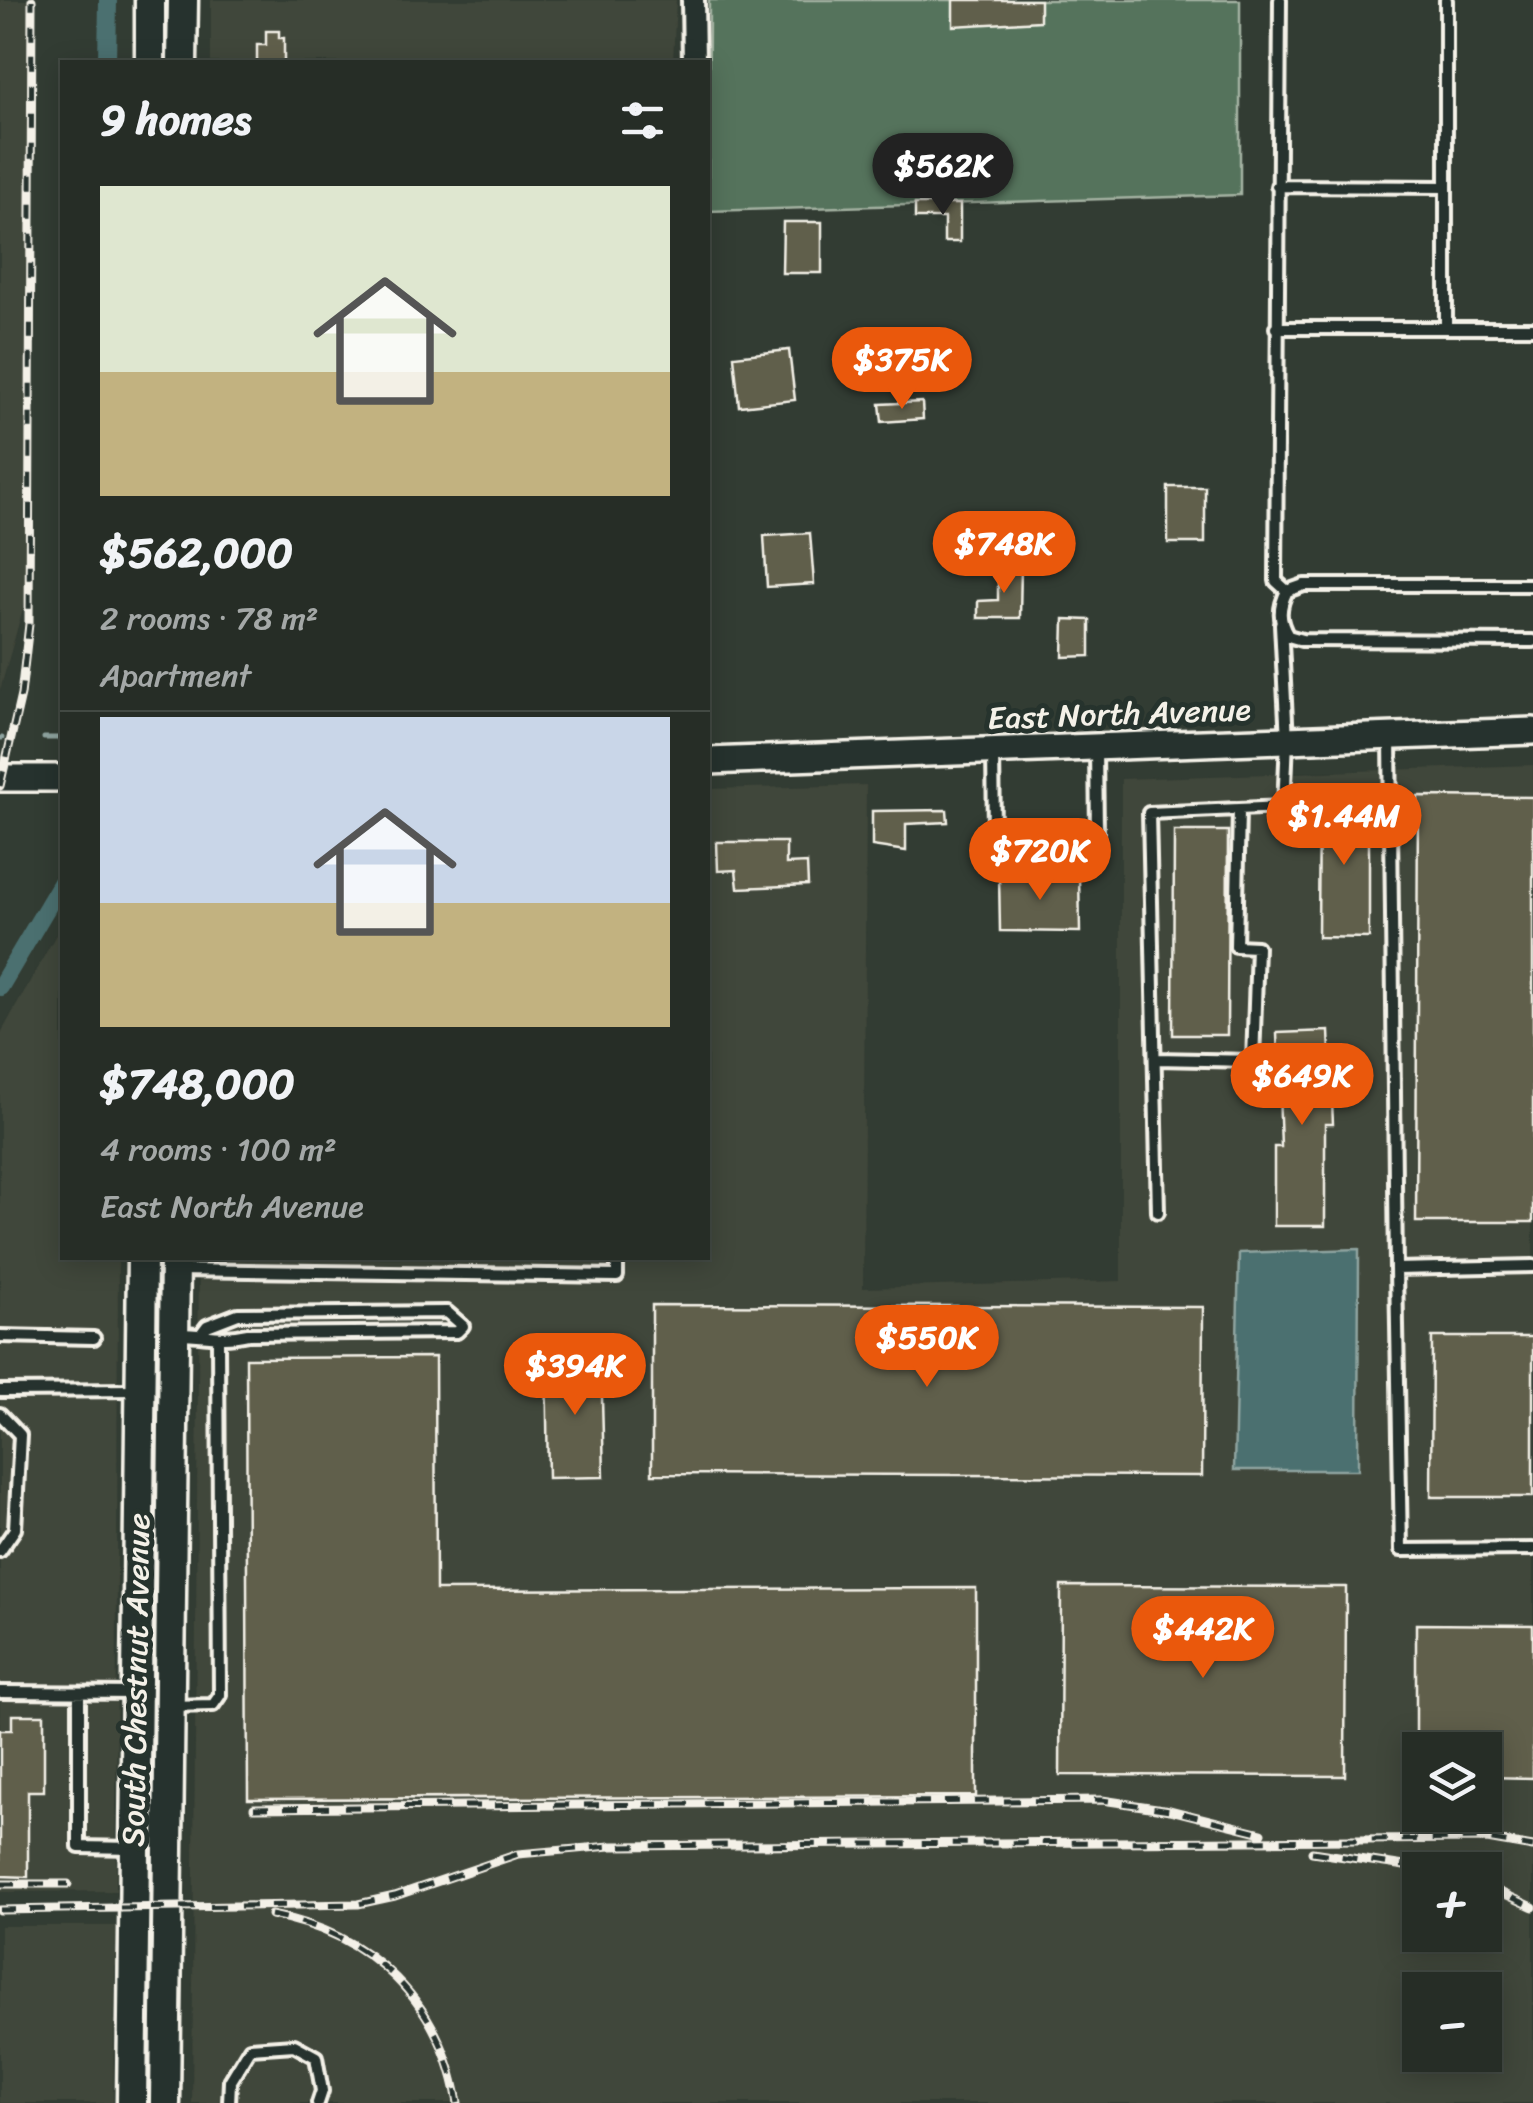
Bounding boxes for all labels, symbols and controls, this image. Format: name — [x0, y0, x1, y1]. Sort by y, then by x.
text: 9 homes — [100, 83, 251, 157]
icon: filters — [615, 93, 670, 148]
pin: $562K — [873, 133, 1013, 218]
text: $562K — [894, 137, 992, 194]
icon: home — [295, 251, 475, 431]
pin: $375K — [832, 327, 972, 412]
text: $375K — [854, 331, 950, 388]
pin: $748K — [934, 511, 1074, 596]
text: $748K — [955, 515, 1053, 572]
text: $562,000 — [100, 516, 293, 590]
text: 2 rooms · 78 m² — [100, 590, 318, 647]
text: Apartment — [100, 647, 251, 704]
street label: East North Avenue — [986, 681, 1252, 747]
icon: home — [295, 782, 475, 962]
pin: $1.44M — [1263, 783, 1425, 868]
text: $1.44M — [1288, 787, 1400, 844]
pin: $720K — [970, 818, 1110, 903]
text: $720K — [991, 822, 1089, 879]
pin: $649K — [1232, 1043, 1372, 1128]
text: $748,000 — [100, 1047, 295, 1121]
text: $649K — [1253, 1047, 1351, 1104]
text: 4 rooms · 100 m² — [100, 1121, 337, 1178]
text: East North Avenue — [100, 1178, 364, 1235]
pin: $550K — [857, 1305, 997, 1390]
text: $550K — [877, 1309, 977, 1366]
pin: $394K — [505, 1333, 645, 1418]
text: $394K — [526, 1337, 624, 1394]
street label: South Chestnut Avenue — [105, 1513, 167, 1847]
pin: $442K — [1133, 1596, 1273, 1681]
text: $442K — [1153, 1600, 1253, 1657]
map controls — [1402, 1732, 1502, 2072]
button: layers — [1402, 1732, 1502, 1832]
button: + — [1402, 1852, 1502, 1952]
button: − — [1402, 1972, 1502, 2072]

